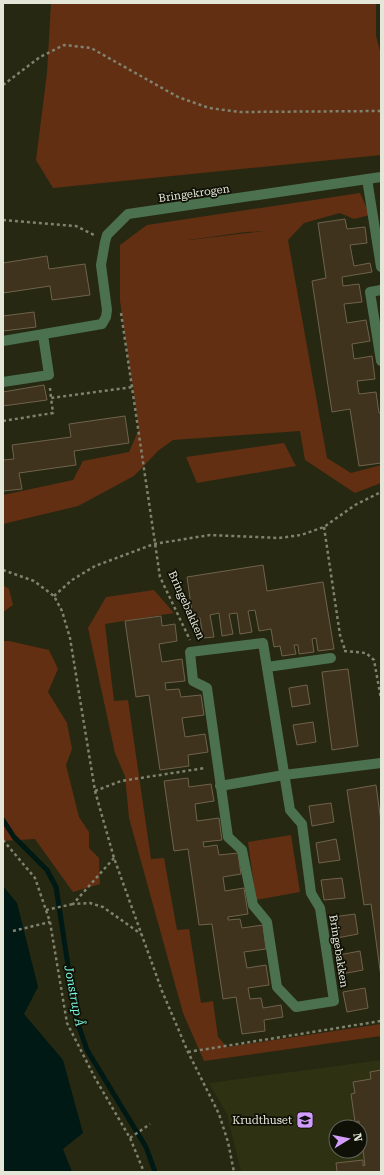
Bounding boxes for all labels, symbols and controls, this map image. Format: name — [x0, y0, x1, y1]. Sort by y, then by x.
street label: Bringekrogen — [158, 182, 230, 205]
street label: Bringebakken — [166, 569, 207, 642]
street label: Bringebakken — [326, 914, 351, 989]
water label: Jonstrup Å — [61, 963, 87, 1028]
school or university icon: Krudthuset — [295, 1110, 315, 1130]
place label: Krudthuset — [232, 1114, 292, 1127]
north arrow — [328, 1119, 368, 1159]
text: N — [350, 1132, 365, 1143]

